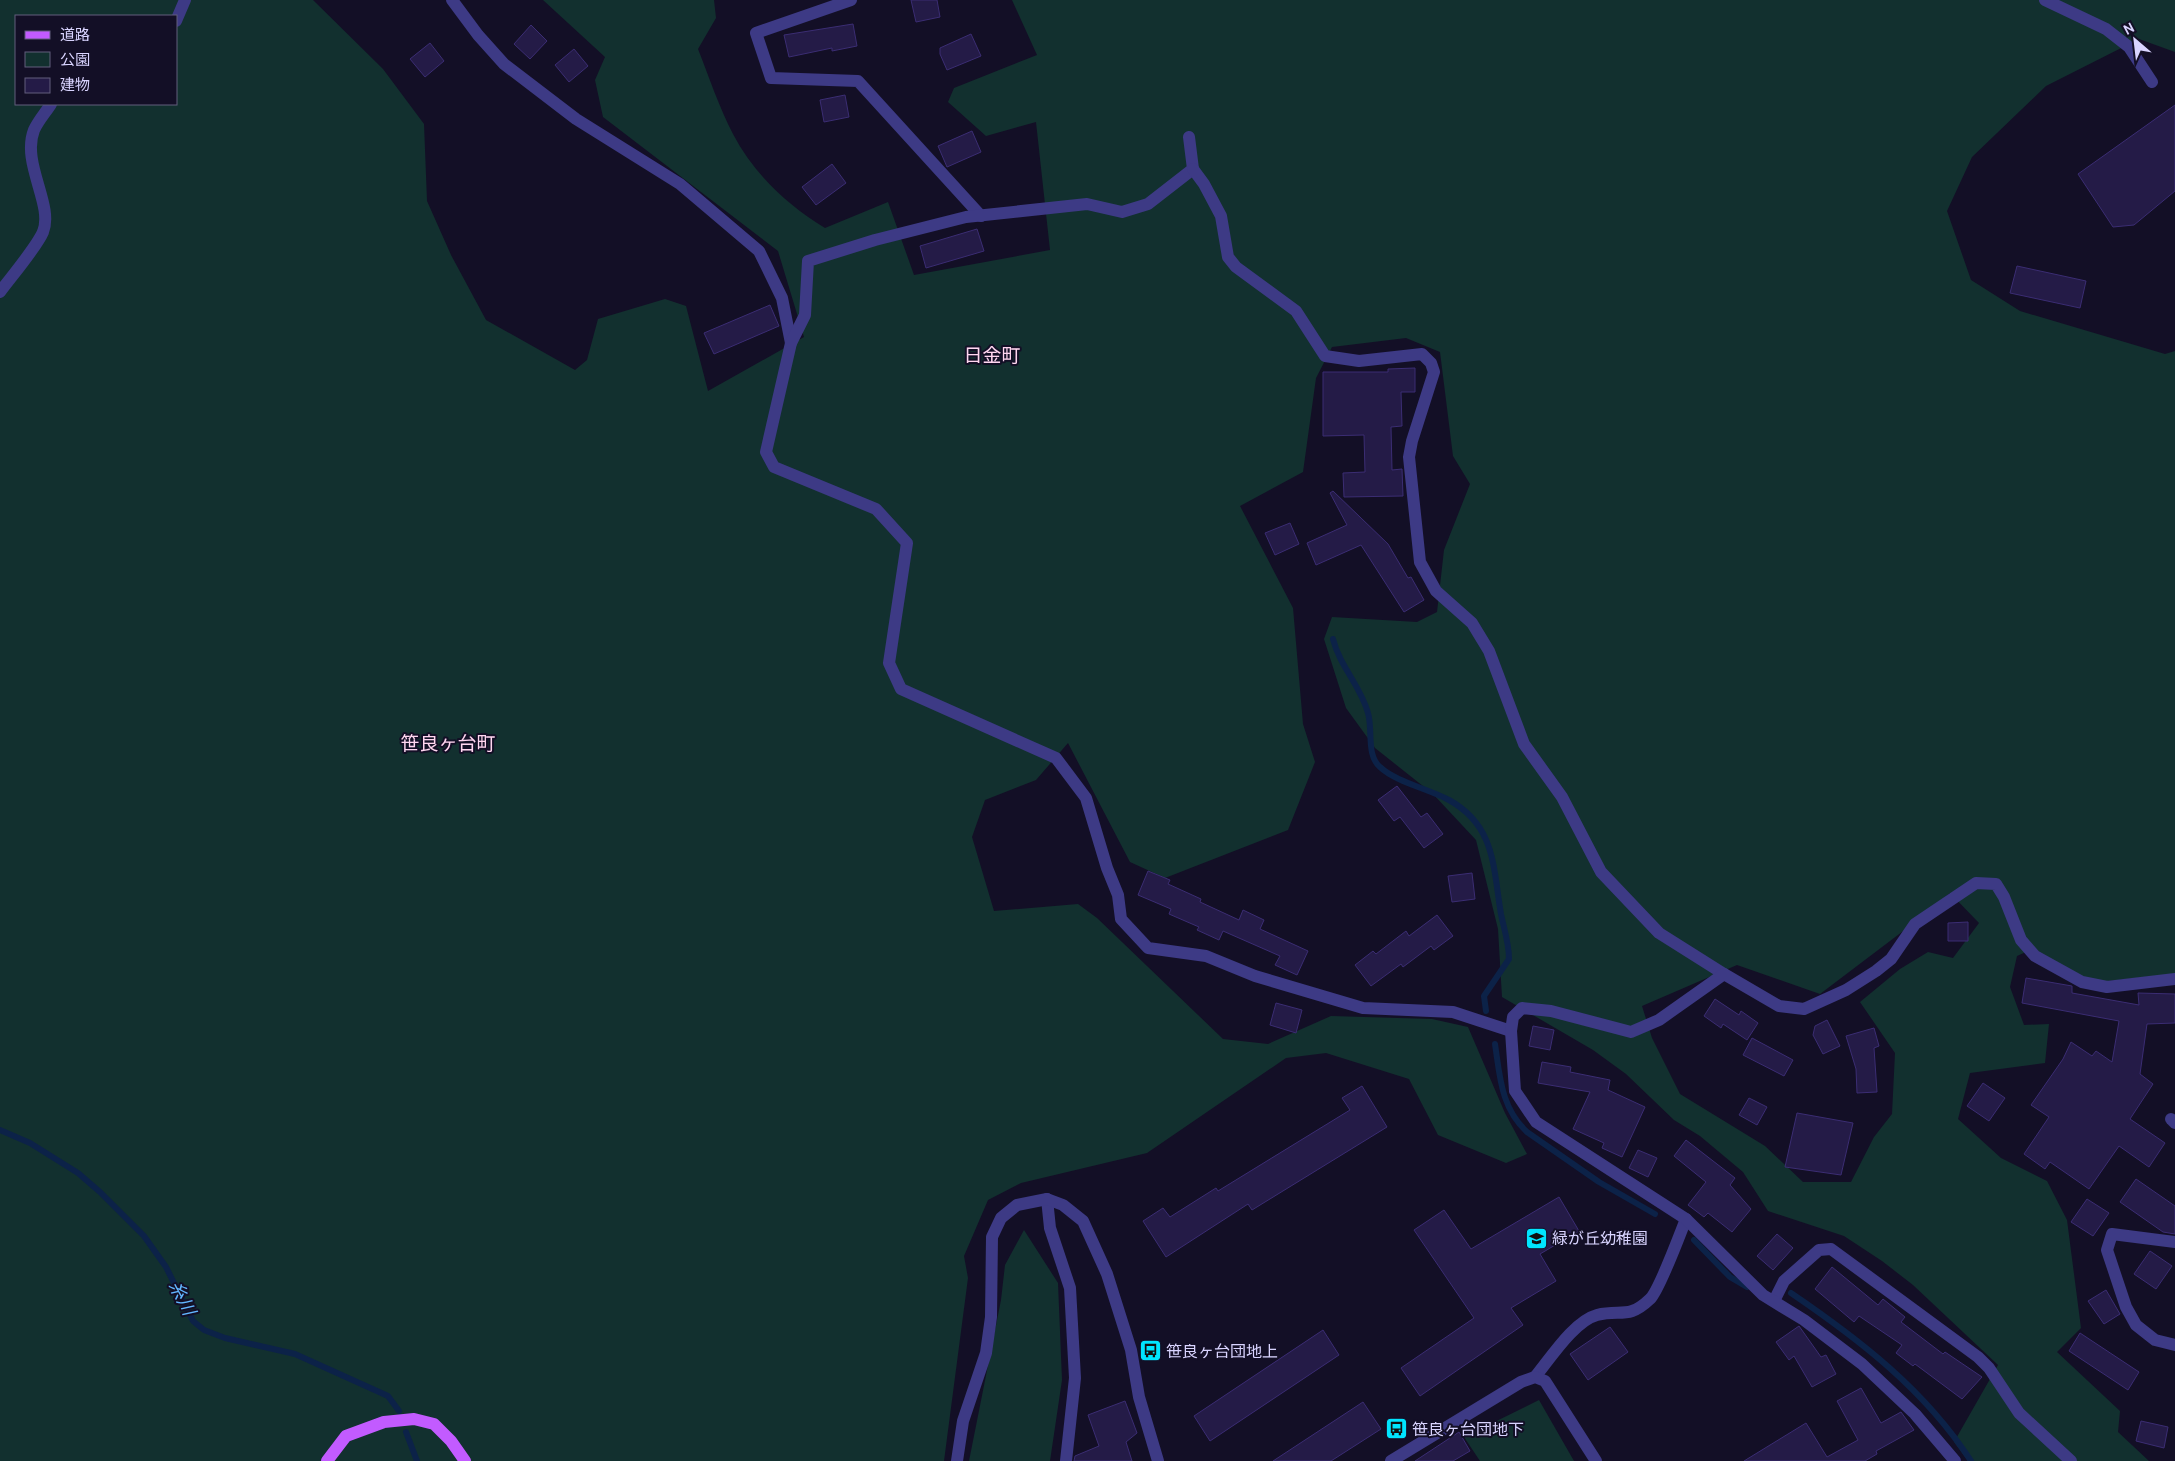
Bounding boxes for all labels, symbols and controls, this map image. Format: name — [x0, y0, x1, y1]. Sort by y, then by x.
legend — [15, 15, 178, 105]
north arrow — [2110, 15, 2160, 65]
text: N — [2120, 18, 2137, 39]
text: 道路 — [60, 26, 90, 44]
text: 公園 — [60, 51, 90, 69]
text: 建物 — [60, 76, 90, 94]
district label: 日金町 — [963, 344, 1021, 367]
district label: 笹良ヶ台町 — [400, 732, 496, 755]
school or university icon: 緑が丘幼稚園 — [1524, 1226, 1548, 1250]
place label: 緑が丘幼稚園 — [1552, 1229, 1648, 1248]
water label: 糸川 — [164, 1277, 201, 1321]
bus stop icon: 笹良ヶ台団地上 — [1138, 1339, 1162, 1363]
place label: 笹良ヶ台団地上 — [1166, 1342, 1278, 1361]
bus stop icon: 笹良ヶ台団地下 — [1384, 1417, 1408, 1441]
place label: 笹良ヶ台団地下 — [1412, 1420, 1524, 1439]

